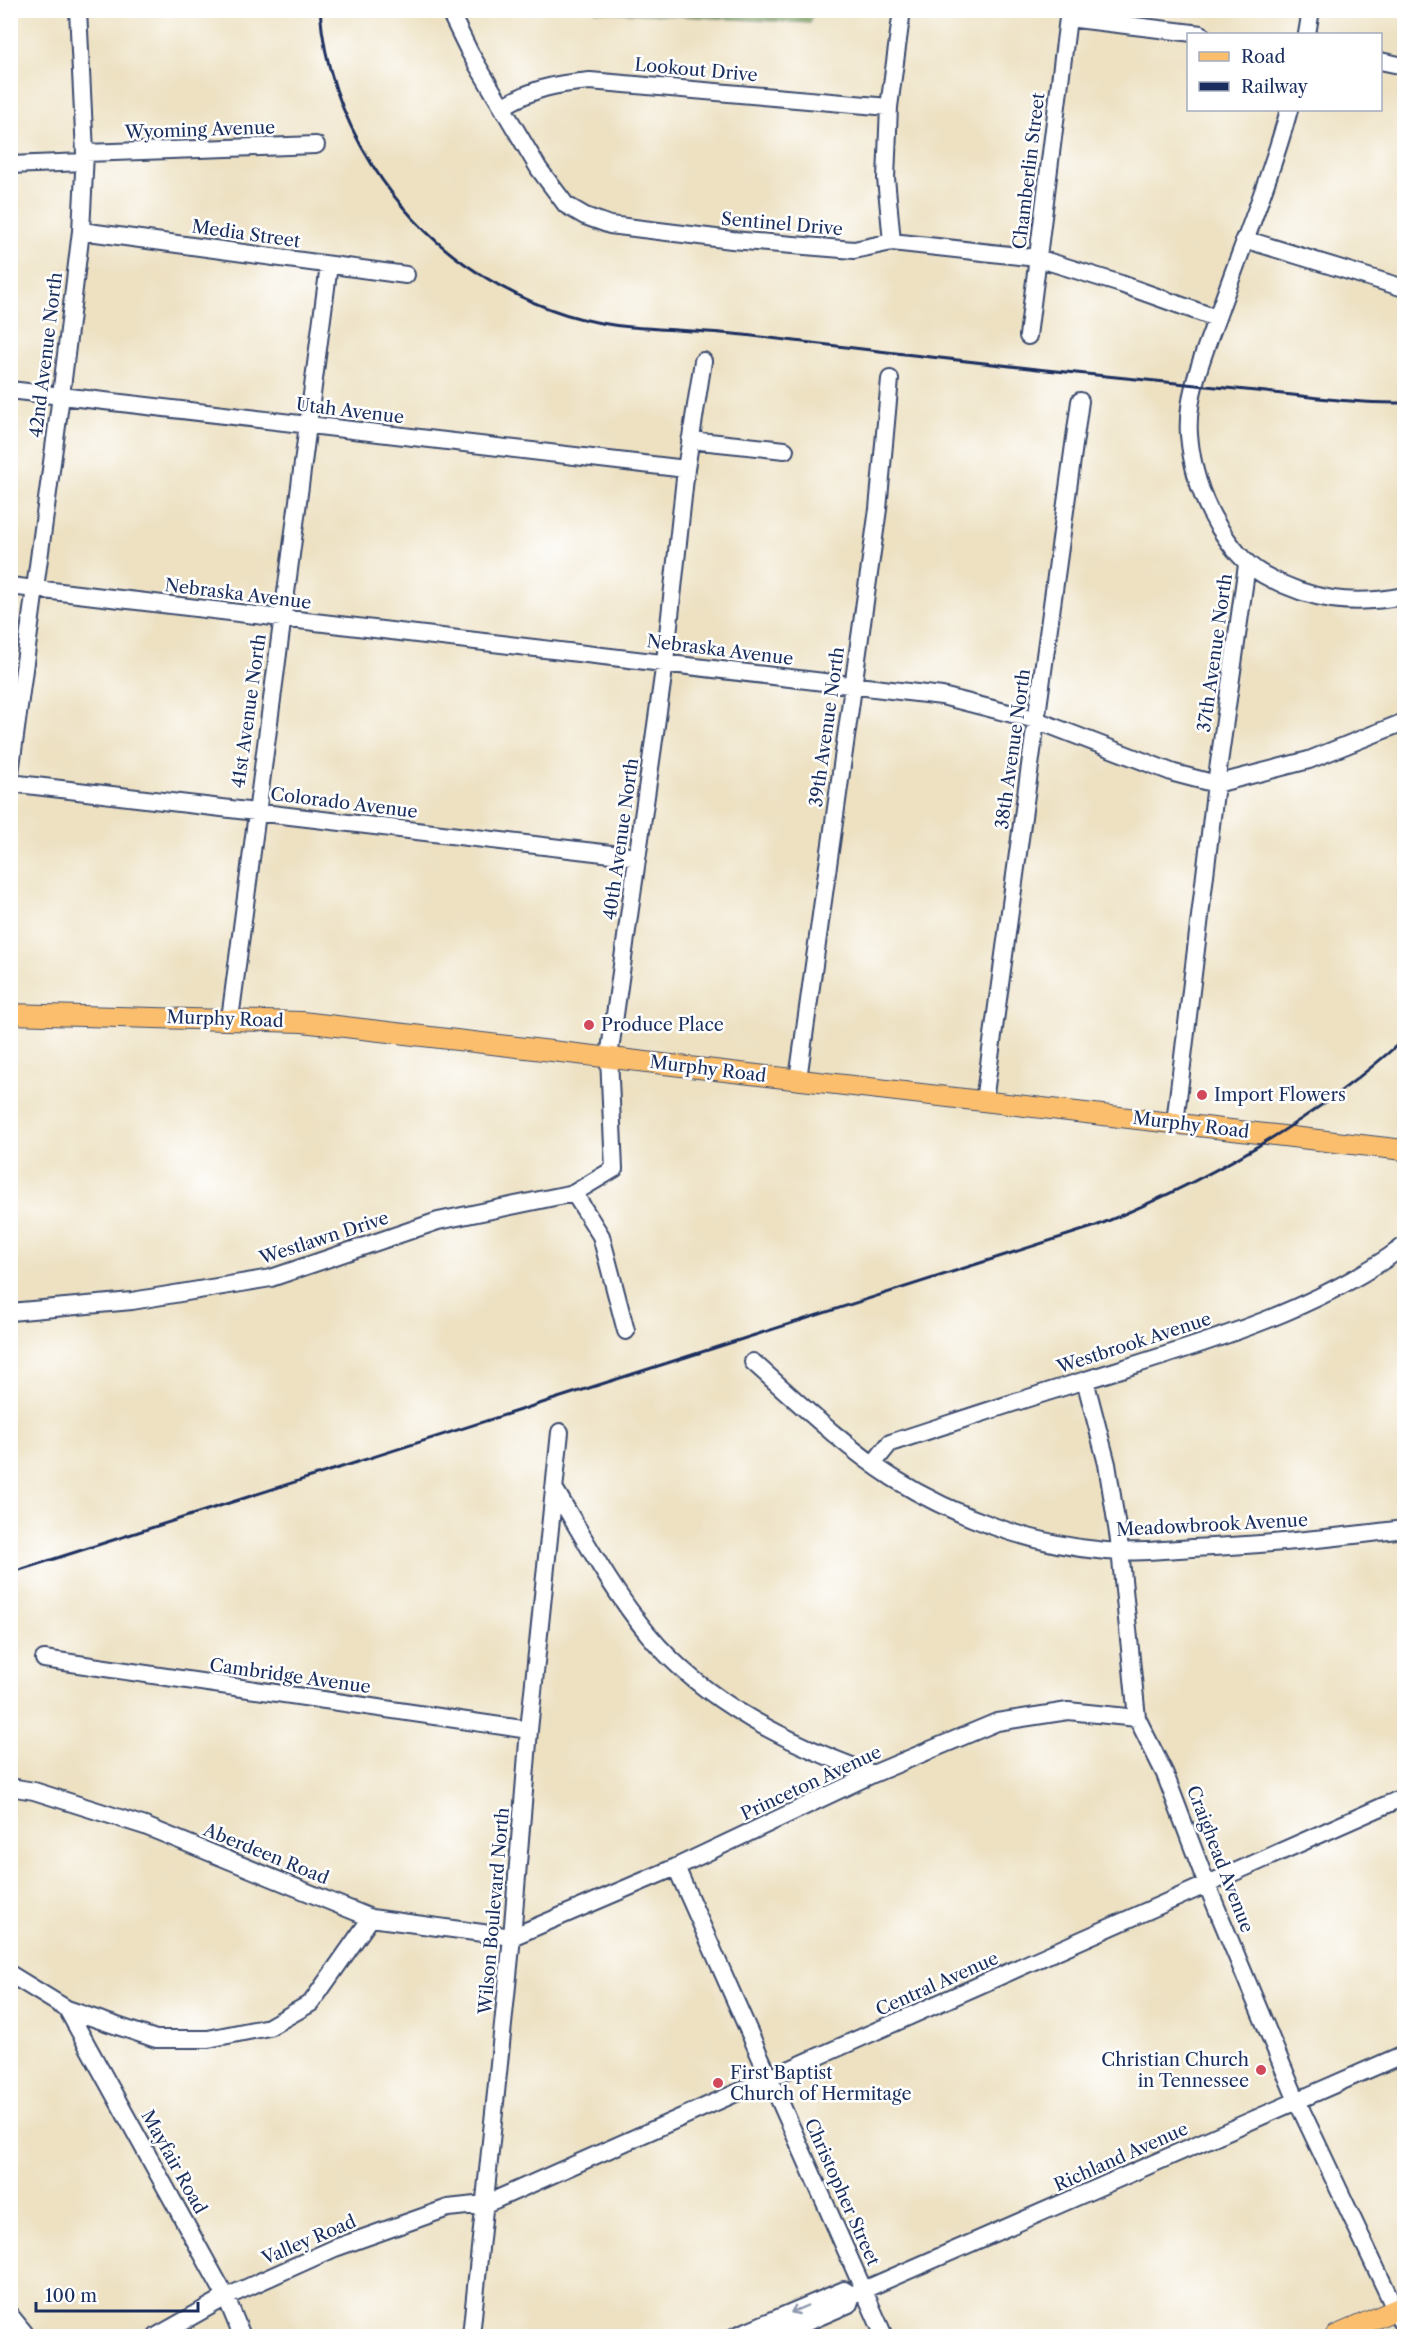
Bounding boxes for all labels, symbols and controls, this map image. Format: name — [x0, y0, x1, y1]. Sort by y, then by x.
legend — [1187, 33, 1382, 111]
text: Road — [1241, 46, 1286, 68]
street label: Lookout Drive — [633, 54, 759, 86]
text: Railway — [1241, 76, 1309, 98]
street label: Chamberlin Street — [1008, 91, 1050, 251]
street label: Wyoming Avenue — [123, 116, 276, 144]
street label: Sentinel Drive — [720, 208, 844, 240]
street label: Media Street — [190, 215, 302, 253]
street label: 42nd Avenue North — [25, 271, 67, 439]
street label: Utah Avenue — [295, 393, 405, 429]
street label: 37th Avenue North — [1193, 572, 1237, 734]
street label: Nebraska Avenue — [163, 574, 313, 614]
street label: Nebraska Avenue — [645, 630, 795, 670]
street label: 41st Avenue North — [227, 632, 271, 790]
street label: 39th Avenue North — [805, 645, 849, 809]
street label: 38th Avenue North — [991, 667, 1035, 831]
street label: 40th Avenue North — [599, 757, 643, 921]
street label: Colorado Avenue — [269, 783, 419, 823]
street label: Murphy Road — [166, 1006, 284, 1032]
place label: Produce Place — [601, 1014, 724, 1036]
marker: Produce Place — [582, 1018, 596, 1032]
street label: Murphy Road — [648, 1051, 768, 1087]
place label: Import Flowers — [1214, 1084, 1346, 1106]
marker: Import Flowers — [1195, 1088, 1209, 1102]
street label: Murphy Road — [1131, 1107, 1251, 1143]
street label: Westlawn Drive — [256, 1207, 391, 1270]
street label: Westbrook Avenue — [1053, 1308, 1214, 1379]
street label: Meadowbrook Avenue — [1116, 1509, 1308, 1541]
street label: Cambridge Avenue — [208, 1654, 372, 1698]
street label: Princeton Avenue — [737, 1741, 885, 1825]
street label: Craighead Avenue — [1182, 1782, 1258, 1936]
street label: Wilson Boulevard North — [474, 1807, 514, 2016]
street label: Aberdeen Road — [199, 1818, 332, 1889]
street label: Central Avenue — [872, 1947, 1002, 2021]
place label: Christian Church in Tennessee — [1101, 2049, 1249, 2092]
place label: First Baptist Church of Hermitage — [730, 2062, 912, 2105]
marker: Christian Church in Tennessee — [1254, 2063, 1268, 2077]
marker: First Baptist Church of Hermitage — [711, 2076, 725, 2090]
street label: Mayfair Road — [136, 2106, 212, 2218]
street label: Christopher Street — [800, 2115, 885, 2270]
street label: Richland Avenue — [1051, 2118, 1191, 2196]
street label: Valley Road — [258, 2210, 359, 2270]
scale bar — [36, 2275, 198, 2313]
text: 100 m — [45, 2285, 97, 2307]
one-way arrow — [791, 2304, 809, 2315]

